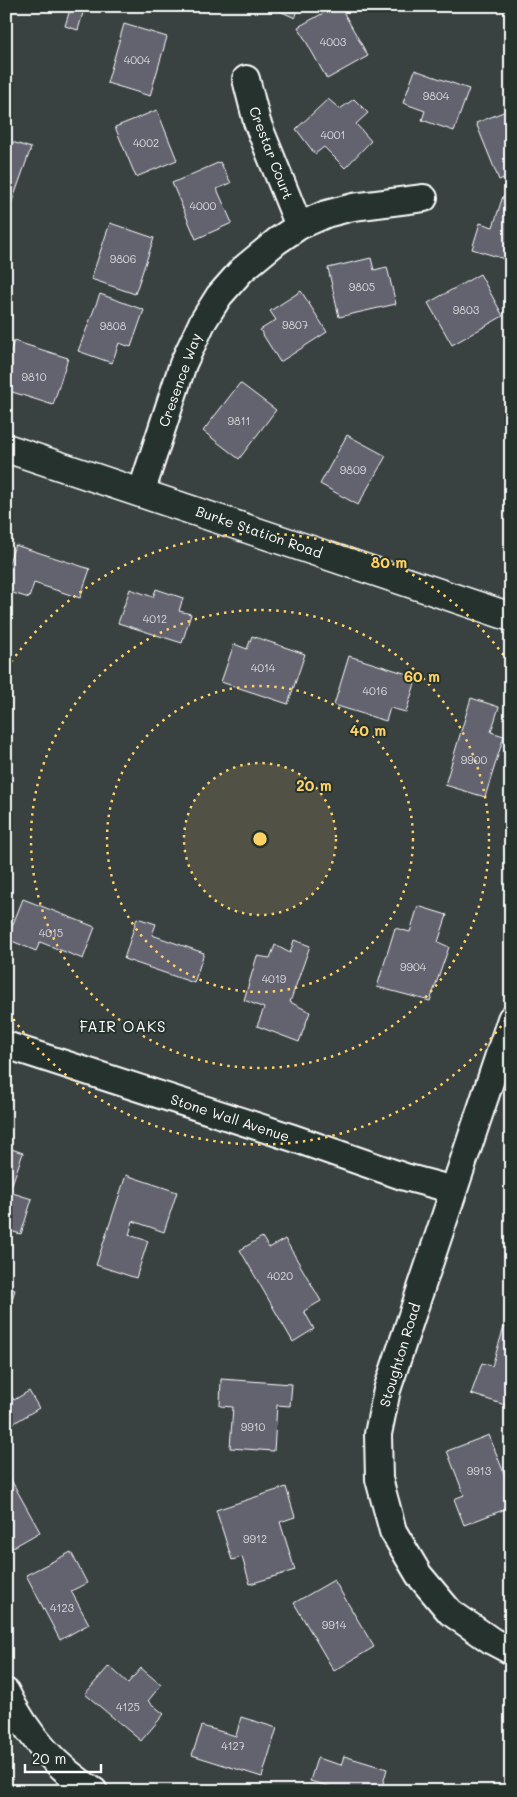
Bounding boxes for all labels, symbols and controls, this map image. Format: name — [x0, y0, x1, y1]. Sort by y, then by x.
house number: 4003 — [320, 34, 347, 49]
house number: 4004 — [124, 52, 151, 67]
house number: 9804 — [423, 88, 450, 103]
street label: Crestar Court — [245, 104, 298, 202]
house number: 4001 — [321, 127, 345, 142]
house number: 4002 — [133, 135, 159, 150]
house number: 4000 — [190, 198, 217, 213]
house number: 9806 — [110, 251, 136, 266]
house number: 9805 — [349, 279, 375, 294]
house number: 9803 — [453, 302, 480, 317]
house number: 9807 — [282, 317, 308, 332]
house number: 9808 — [100, 318, 127, 333]
street label: Cresence Way — [154, 330, 205, 429]
house number: 9810 — [22, 369, 47, 384]
house number: 9811 — [228, 413, 251, 428]
house number: 9809 — [340, 462, 367, 477]
street label: Burke Station Road — [193, 501, 325, 562]
text: 80 m — [371, 552, 407, 572]
house number: 4012 — [143, 611, 167, 626]
house number: 4014 — [251, 660, 276, 675]
text: 60 m — [404, 666, 440, 686]
house number: 4016 — [363, 683, 387, 698]
text: 40 m — [350, 720, 386, 740]
house number: 9900 — [461, 752, 487, 767]
text: 20 m — [296, 775, 332, 795]
centre of rings — [251, 830, 269, 848]
house number: 4015 — [39, 925, 63, 940]
house number: 9904 — [400, 959, 427, 974]
house number: 4019 — [262, 971, 287, 986]
district label: FAIR OAKS — [80, 1016, 166, 1036]
street label: Stone Wall Avenue — [168, 1089, 292, 1146]
house number: 4020 — [267, 1268, 293, 1283]
street label: Stoughton Road — [375, 1301, 424, 1409]
house number: 9910 — [241, 1419, 266, 1434]
house number: 9913 — [467, 1463, 492, 1478]
house number: 9912 — [243, 1531, 267, 1546]
house number: 4123 — [50, 1600, 75, 1615]
house number: 9914 — [322, 1617, 347, 1632]
house number: 4125 — [116, 1699, 140, 1714]
house number: 4127 — [221, 1738, 245, 1753]
scale bar — [25, 1742, 101, 1774]
text: 20 m — [32, 1748, 66, 1768]

